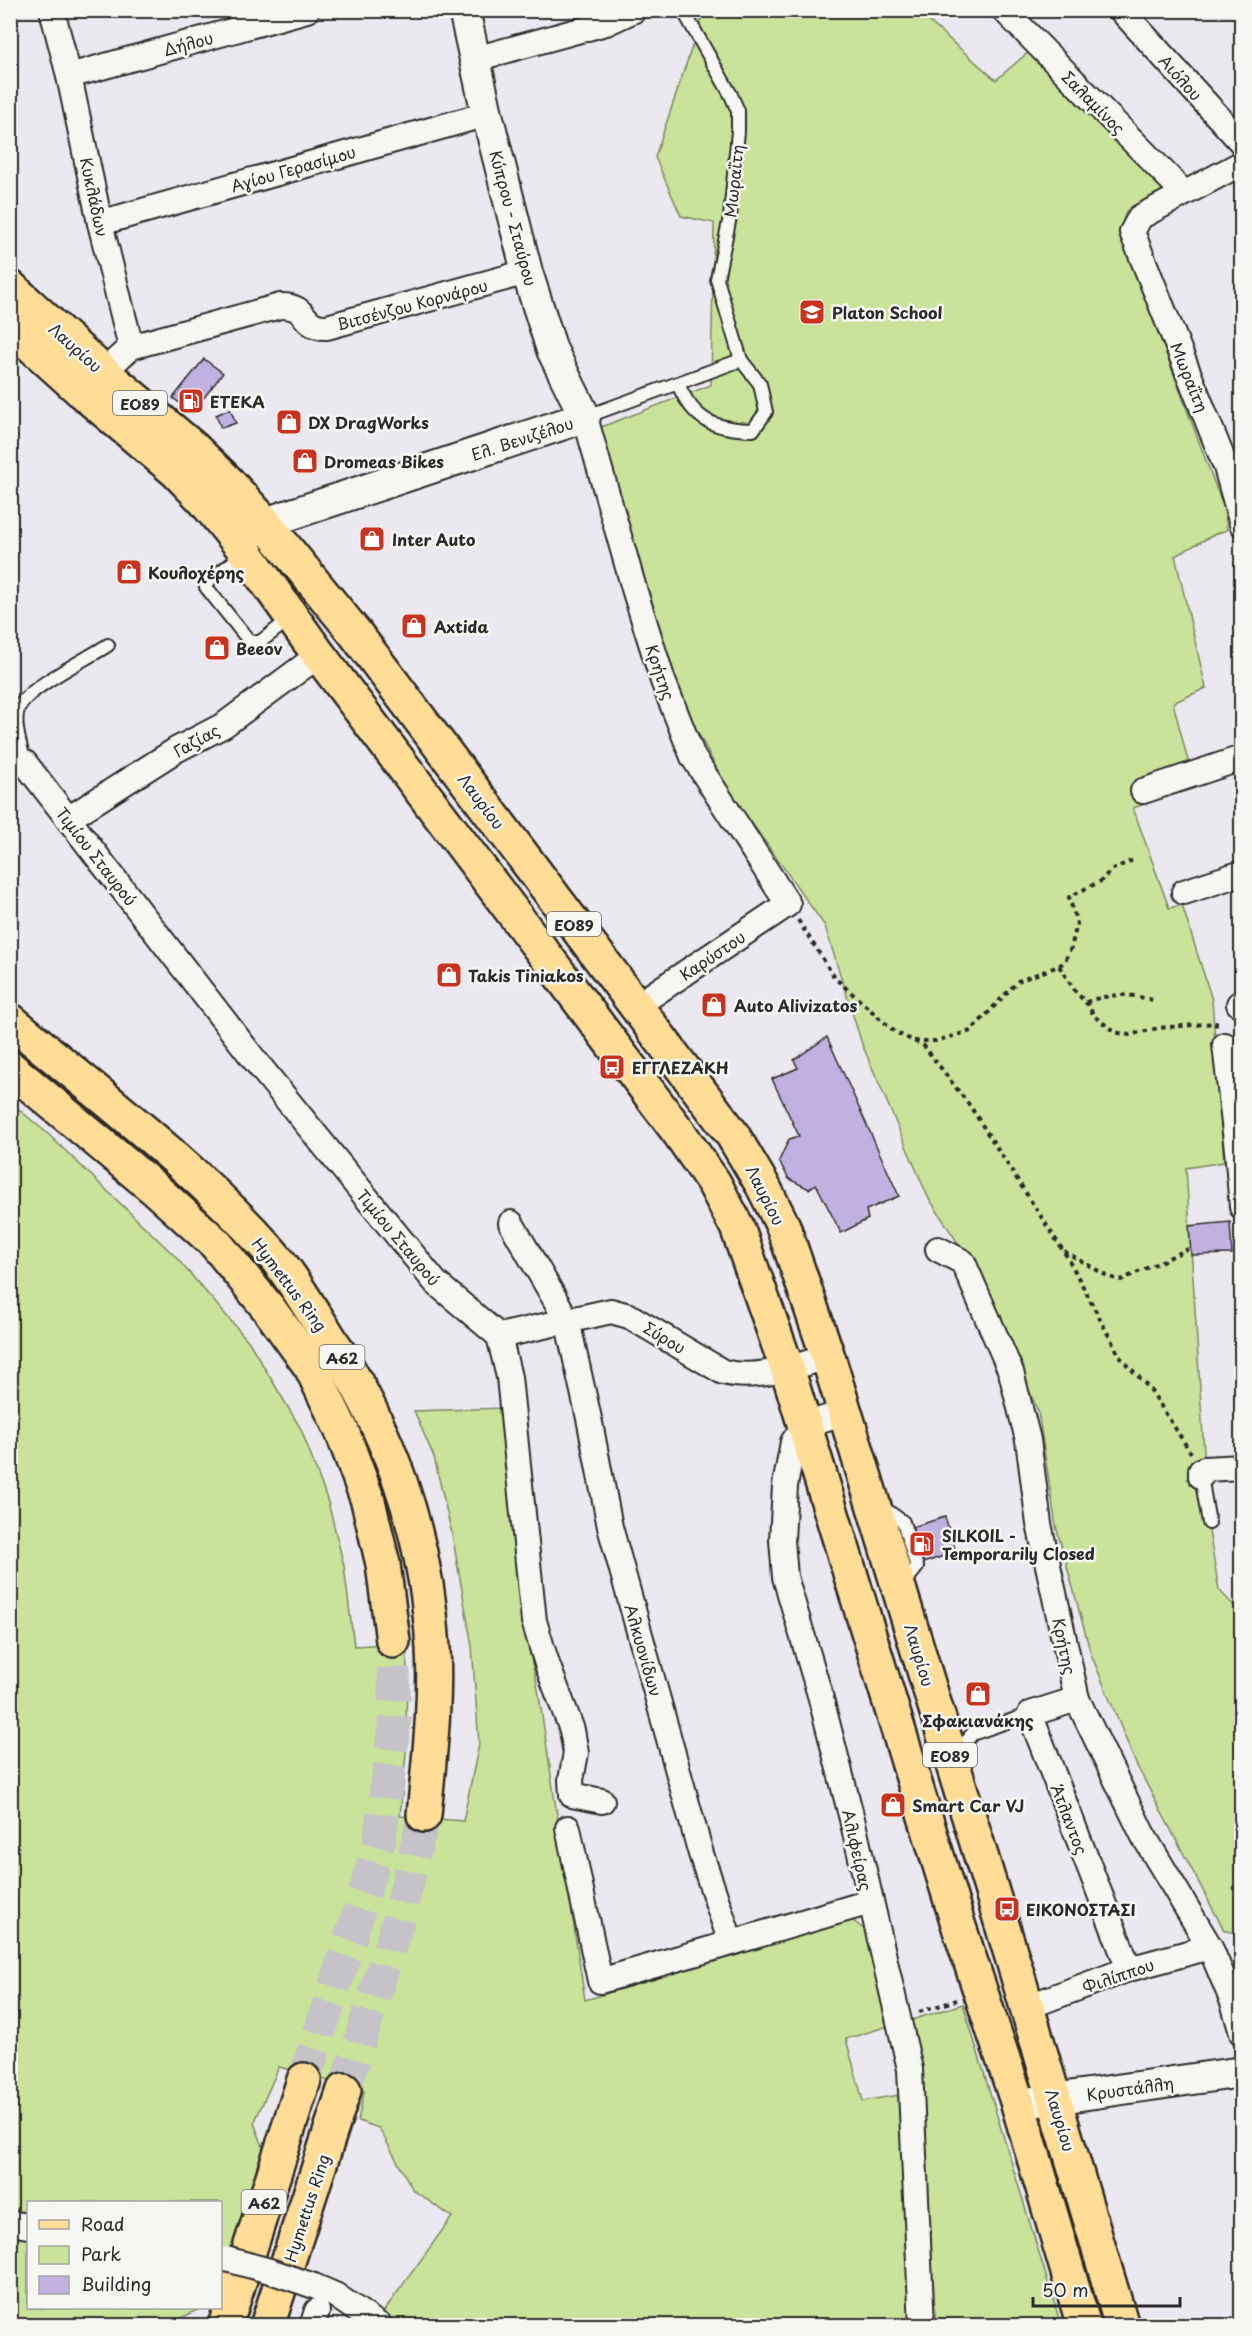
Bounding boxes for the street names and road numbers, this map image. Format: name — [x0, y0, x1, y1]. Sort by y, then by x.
street label: Δήλου — [160, 25, 216, 61]
street label: Αιόλου — [1154, 49, 1208, 105]
street label: Σαλαμίνος — [1057, 65, 1131, 139]
street label: Αγίου Γερασίμου — [228, 139, 358, 197]
street label: Μωραΐτη — [717, 143, 749, 219]
street label: Κύπρου - Σταύρου — [484, 148, 544, 288]
street label: Κυκλάδων — [75, 155, 115, 239]
street label: Βιτσένζου Κορνάρου — [334, 272, 490, 336]
street label: Λαυρίου — [44, 317, 108, 377]
street label: Μωραΐτη — [1165, 339, 1215, 415]
road number: ΕΟ89 — [113, 391, 167, 415]
street label: Ελ. Βενιζέλου — [468, 410, 576, 466]
street label: Κρήτης — [640, 641, 682, 703]
street label: Γαζίας — [168, 717, 224, 763]
street label: Λαυρίου — [453, 768, 511, 834]
street label: Τιμίου Σταυρού — [51, 802, 143, 910]
road number: ΕΟ89 — [547, 912, 601, 936]
street label: Καρύστου — [674, 924, 750, 986]
street label: Λαυρίου — [741, 1161, 791, 1229]
street label: Τιμίου Σταυρού — [351, 1184, 447, 1290]
street label: Hymettus Ring — [247, 1232, 333, 1336]
street label: Σύρου — [639, 1315, 691, 1359]
road number: Α62 — [320, 1345, 364, 1369]
street label: Αλκυονίδων — [619, 1601, 669, 1699]
street label: Κρήτης — [1047, 1615, 1083, 1677]
street label: Λαυρίου — [899, 1621, 941, 1689]
road number: ΕΟ89 — [923, 1743, 977, 1767]
street label: Άτλαντος — [1046, 1780, 1094, 1858]
street label: Αλιφείρας — [837, 1807, 879, 1893]
street label: Φιλίππου — [1079, 1952, 1157, 1998]
street label: Κρυστάλλη — [1085, 2070, 1175, 2106]
street label: Λαυρίου — [1040, 2086, 1082, 2154]
street label: Hymettus Ring — [277, 2151, 335, 2265]
road number: Α62 — [242, 2190, 286, 2214]

